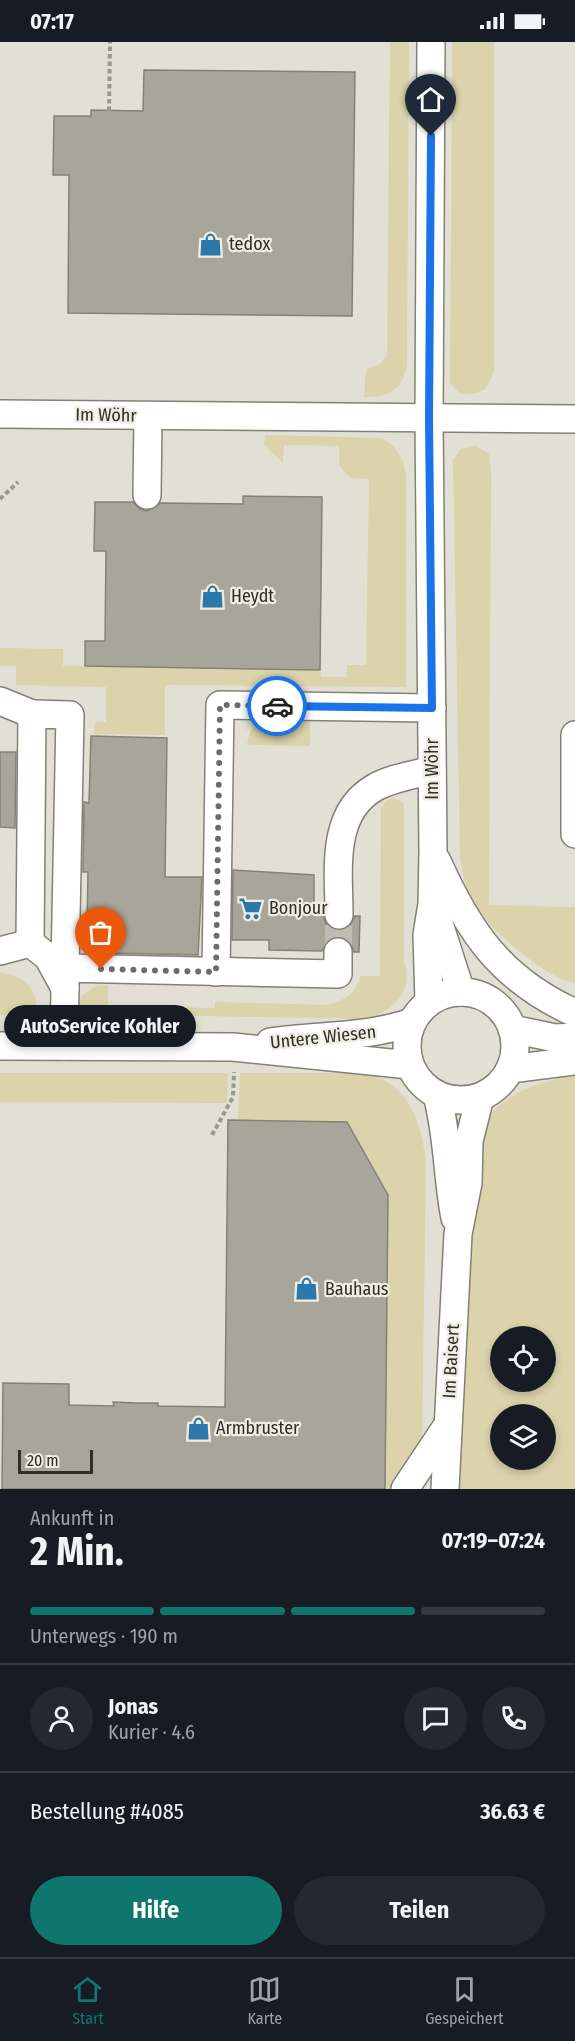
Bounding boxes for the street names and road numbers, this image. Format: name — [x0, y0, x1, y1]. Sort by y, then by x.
street label: Im Wöhr — [75, 403, 138, 427]
street label: Im Wöhr — [421, 738, 443, 800]
street label: Untere Wiesen — [269, 1020, 377, 1054]
street label: Im Baisert — [438, 1323, 464, 1399]

